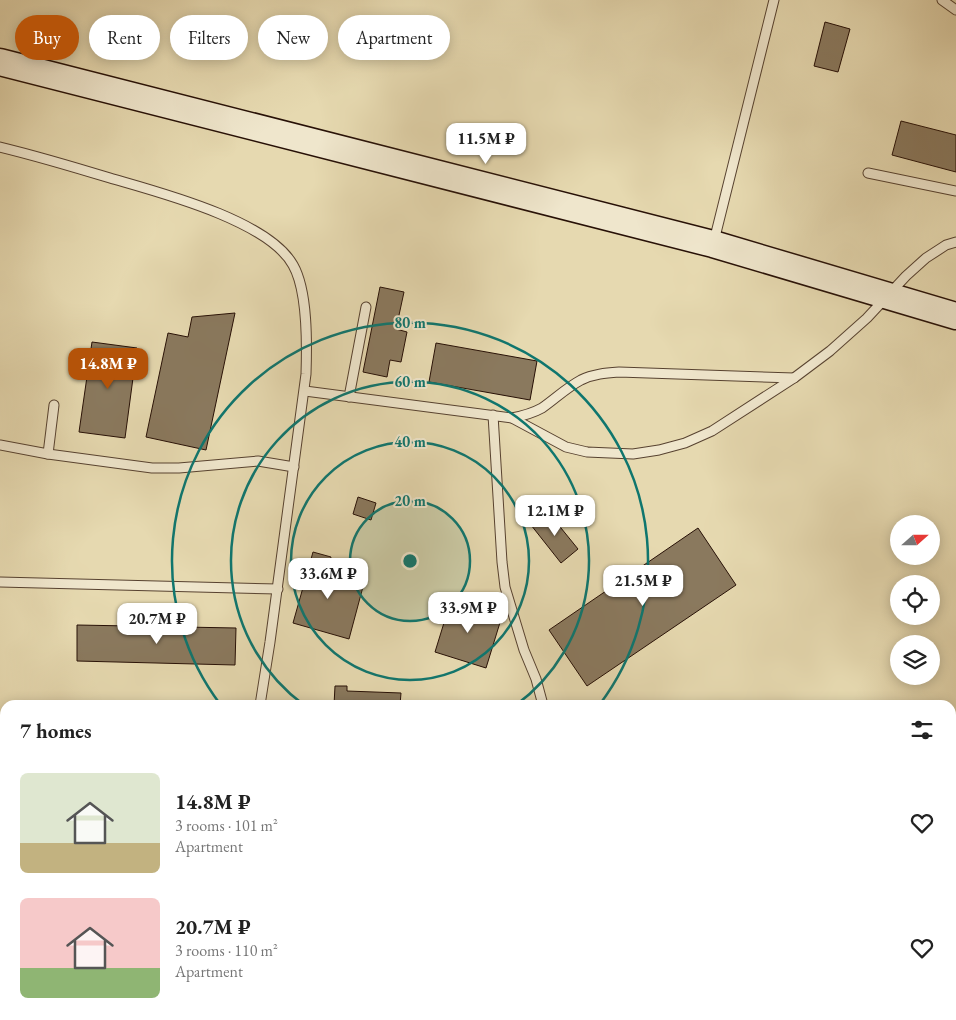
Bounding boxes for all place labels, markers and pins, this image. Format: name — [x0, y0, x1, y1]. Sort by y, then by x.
pin: 11.5M ₽ — [440, 122, 532, 165]
pin: 14.8M ₽ — [62, 348, 154, 390]
pin: 12.1M ₽ — [509, 494, 601, 537]
centre of rings — [401, 552, 419, 570]
pin: 33.6M ₽ — [282, 558, 374, 600]
pin: 21.5M ₽ — [597, 564, 689, 607]
pin: 33.9M ₽ — [422, 592, 514, 634]
pin: 20.7M ₽ — [111, 602, 203, 645]

